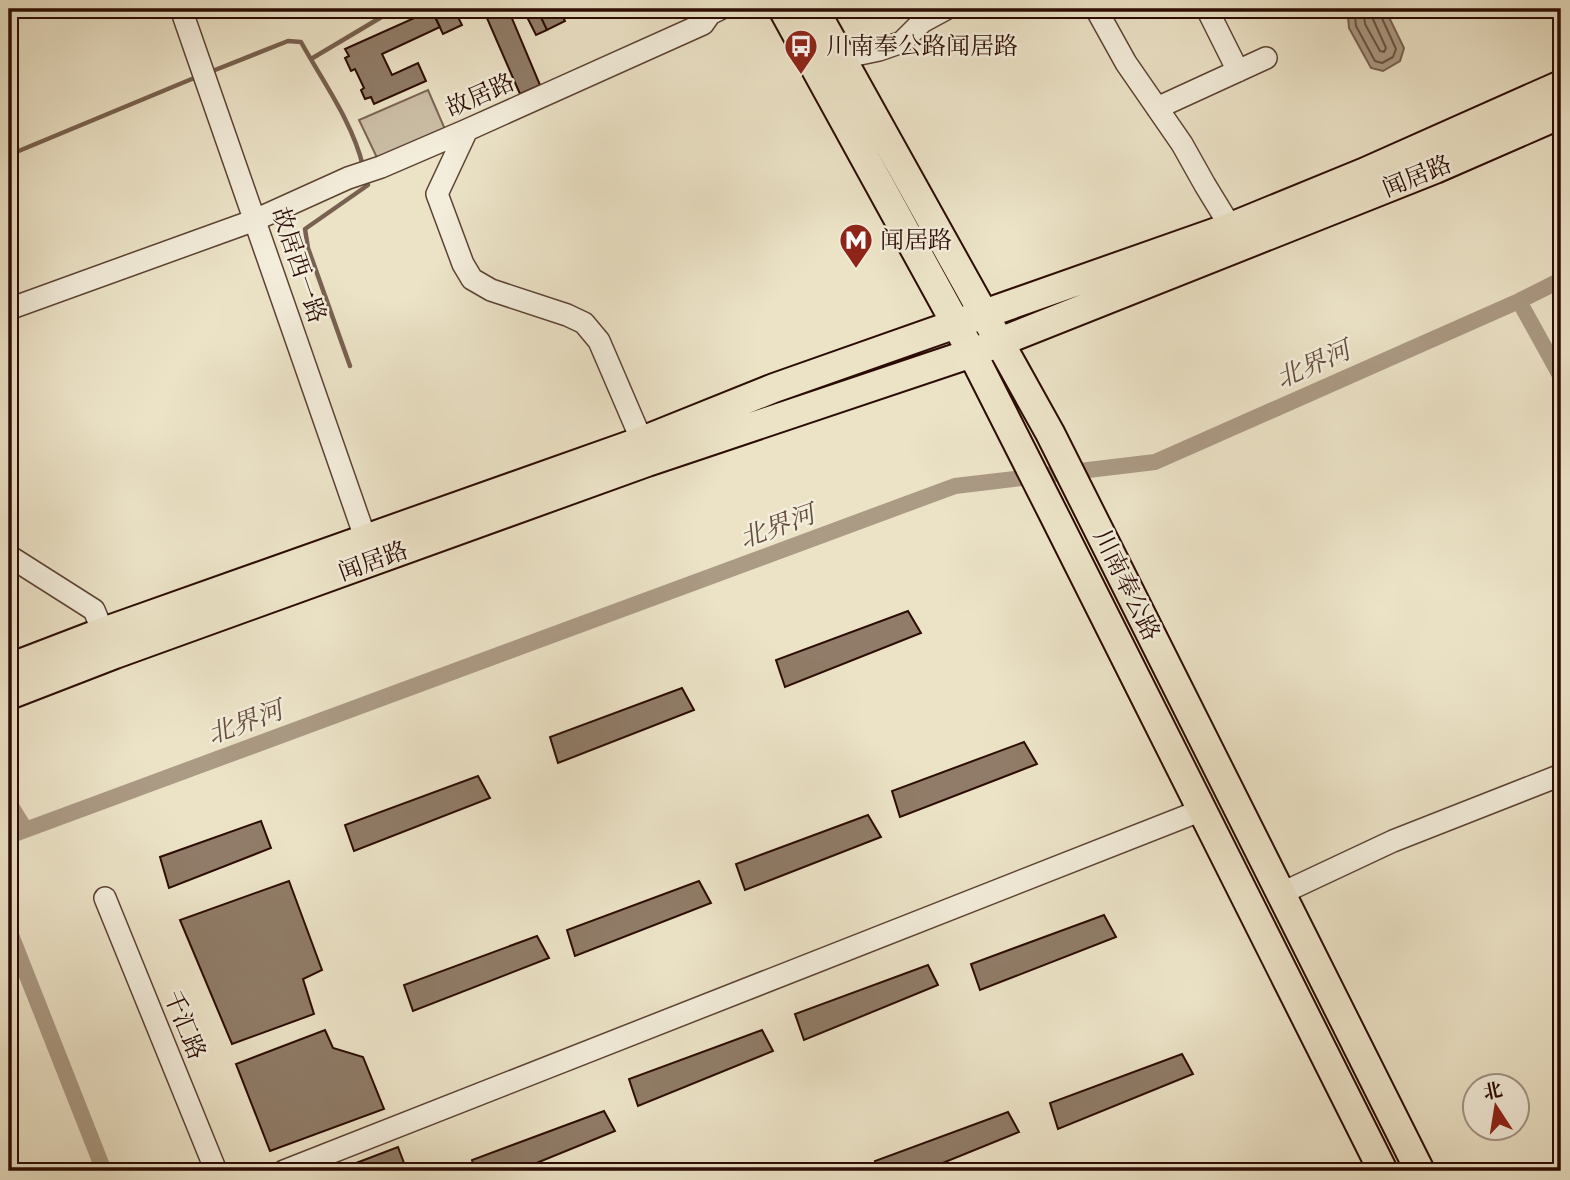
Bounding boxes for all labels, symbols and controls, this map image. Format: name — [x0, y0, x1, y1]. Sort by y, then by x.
bus stop icon: 川南奉公路闻居路 — [782, 27, 820, 76]
place label: 川南奉公路闻居路 — [826, 31, 1018, 61]
street label: 故居路 — [441, 67, 519, 123]
street label: 闻居路 — [1378, 149, 1456, 203]
street label: 故居西一路 — [265, 203, 333, 327]
metro station icon: 闻居路 — [837, 221, 875, 270]
place label: 闻居路 — [880, 225, 952, 255]
water label: 北界河 — [1271, 332, 1359, 394]
water label: 北界河 — [735, 496, 823, 554]
street label: 川南奉公路 — [1087, 524, 1167, 646]
street label: 闻居路 — [334, 535, 412, 587]
water label: 北界河 — [203, 692, 291, 750]
street label: 千汇路 — [158, 986, 212, 1064]
north arrow — [1462, 1072, 1532, 1142]
text: 北 — [1481, 1078, 1504, 1104]

